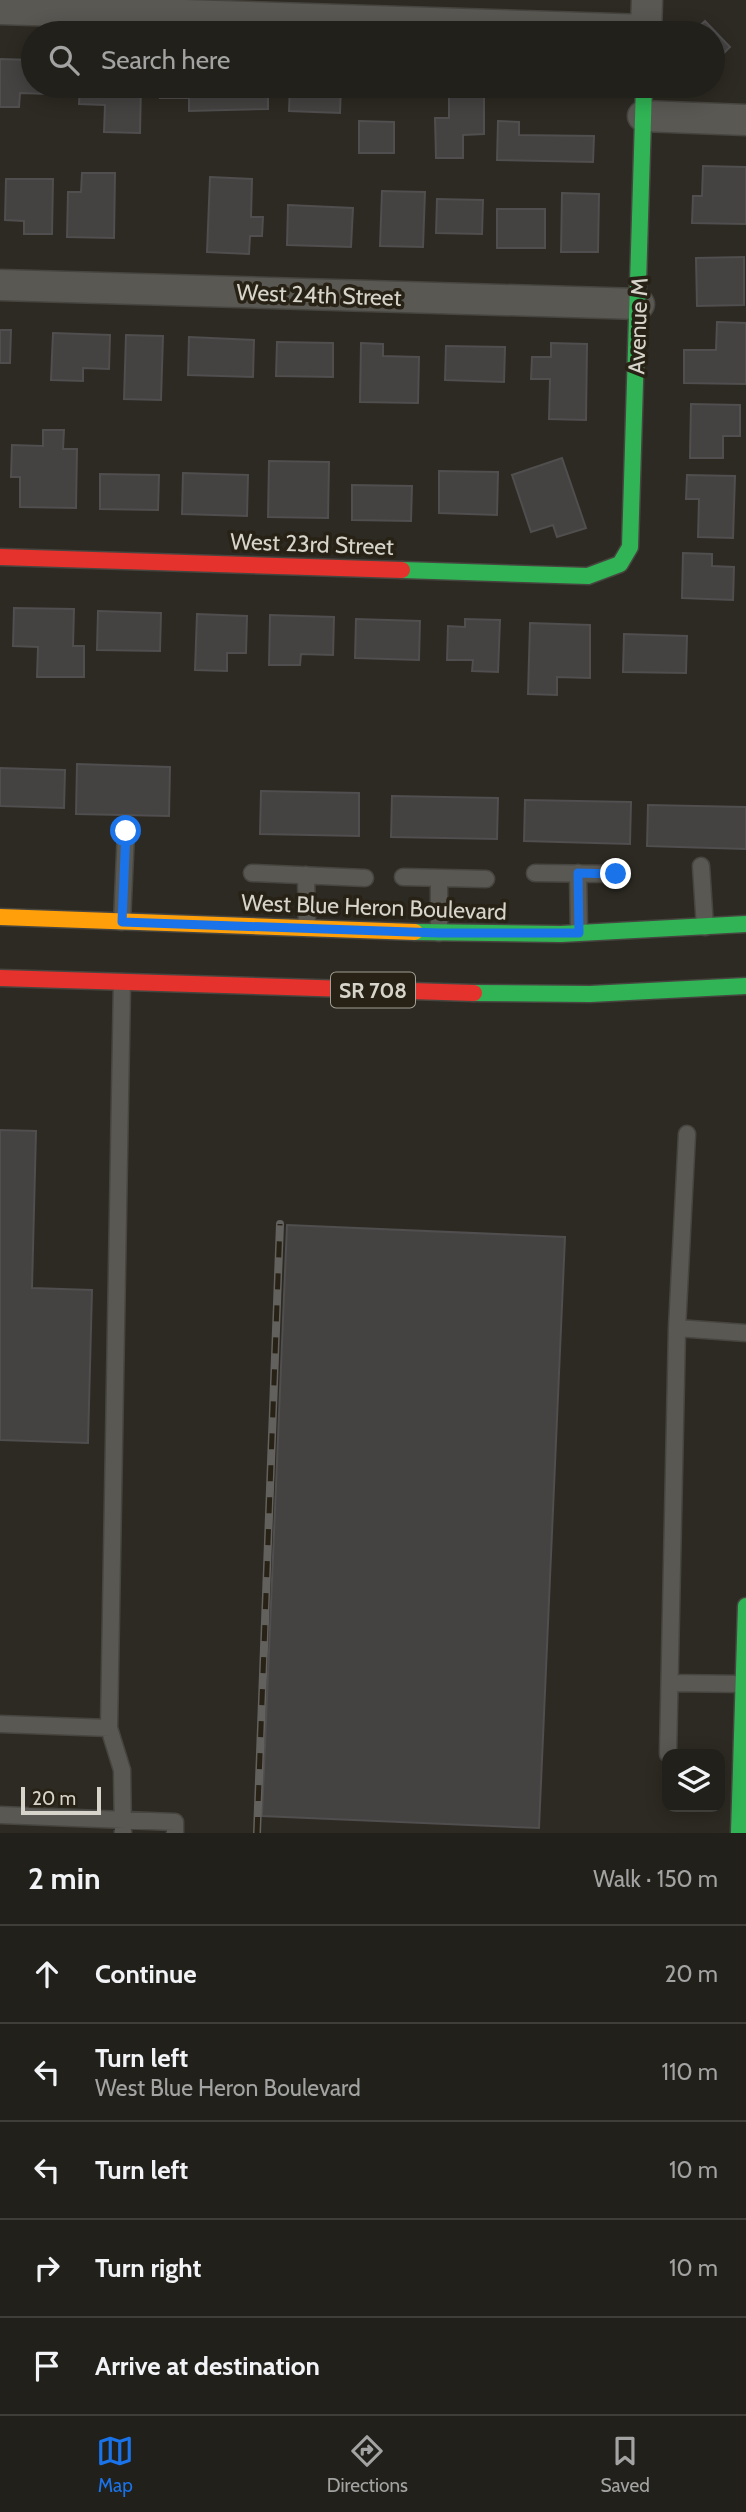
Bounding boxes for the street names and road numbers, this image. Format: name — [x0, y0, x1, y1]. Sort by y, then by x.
street label: Avenue M — [622, 277, 654, 375]
street label: West 24th Street — [236, 278, 402, 312]
street label: West 23rd Street — [230, 527, 394, 561]
street label: West Blue Heron Boulevard — [241, 888, 507, 926]
road number: SR 708 — [331, 972, 415, 1007]

